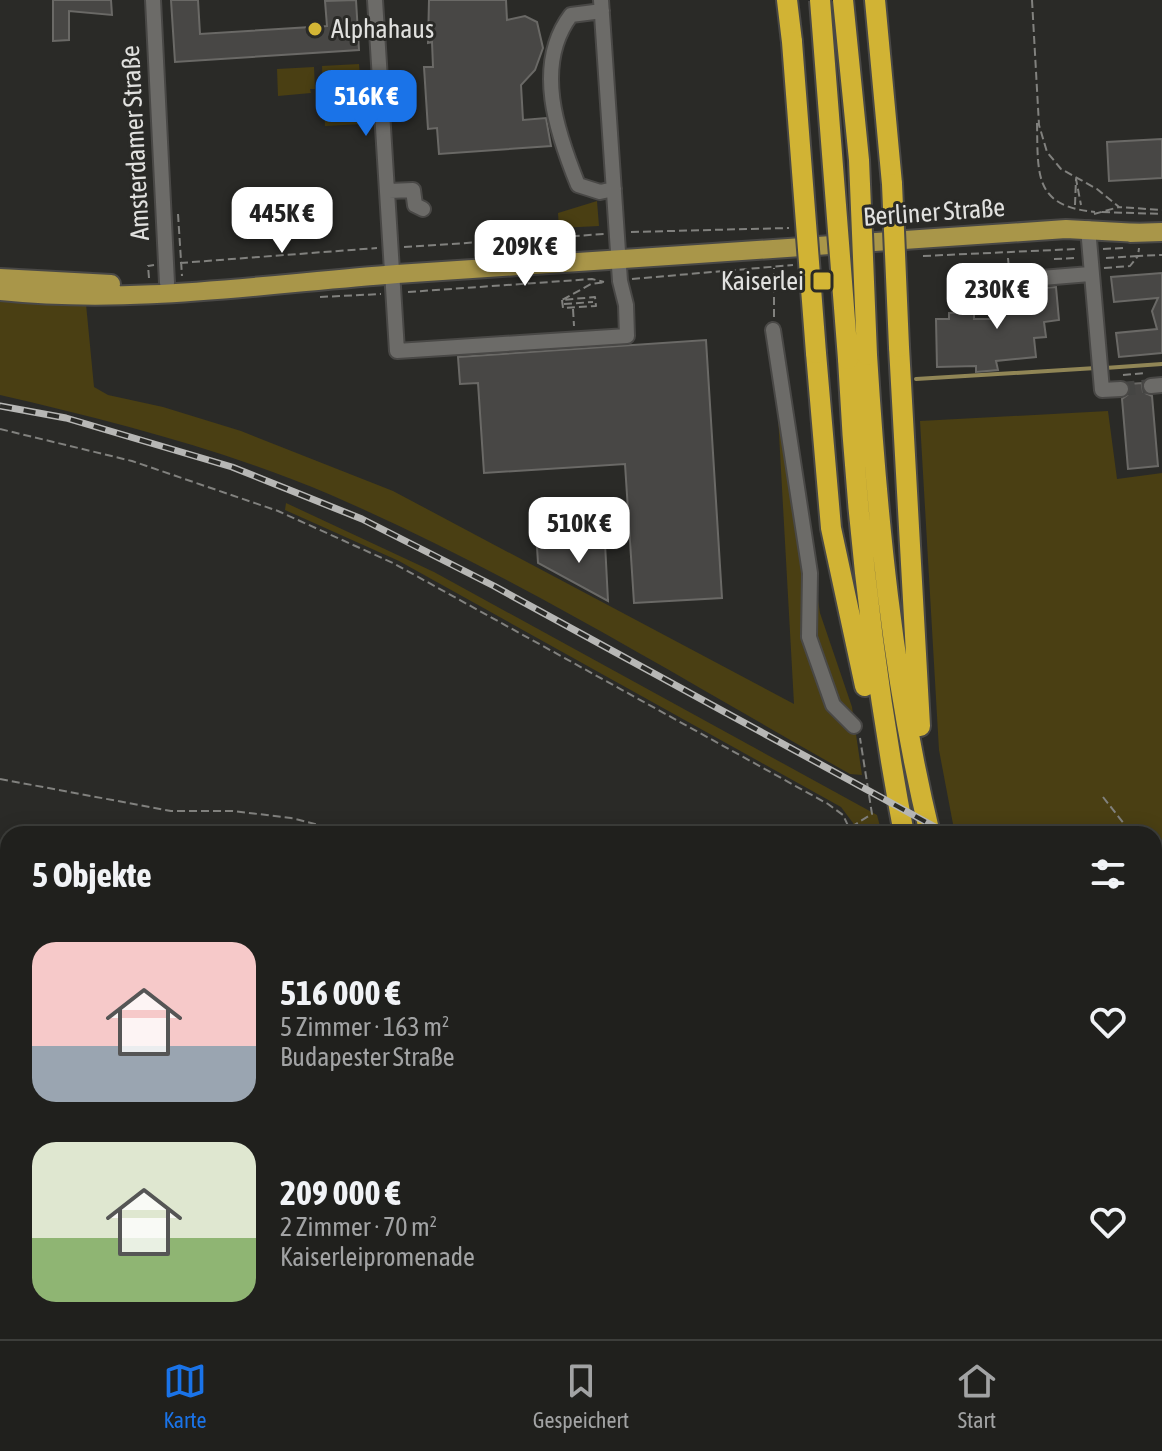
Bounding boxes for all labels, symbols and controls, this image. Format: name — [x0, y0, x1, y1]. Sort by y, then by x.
place label: Alphahaus — [331, 14, 434, 44]
marker: Alphahaus — [306, 20, 324, 38]
street label: Amsterdamer Straße — [115, 45, 155, 241]
pin: 516K € — [301, 70, 431, 138]
text: 516K € — [334, 81, 398, 111]
pin: 445K € — [217, 187, 347, 255]
street label: Berliner Straße — [862, 192, 1006, 232]
text: 445K € — [250, 198, 314, 228]
pin: 209K € — [460, 220, 590, 288]
text: 209K € — [493, 231, 557, 261]
pin: 230K € — [932, 263, 1062, 331]
place label: Kaiserlei — [721, 266, 804, 296]
marker: Kaiserlei — [811, 270, 833, 292]
text: 230K € — [965, 274, 1029, 304]
pin: 510K € — [514, 497, 644, 565]
text: 510K € — [547, 508, 611, 538]
icon: filters — [1086, 852, 1130, 896]
text: 5 Objekte — [32, 855, 152, 894]
text: 516 000 € — [280, 973, 401, 1012]
icon: home — [96, 974, 192, 1070]
icon: heart — [1086, 1000, 1130, 1044]
text: 5 Zimmer · 163 m² — [280, 1012, 449, 1042]
text: Budapester Straße — [280, 1042, 455, 1072]
text: 209 000 € — [280, 1173, 401, 1212]
icon: home — [96, 1174, 192, 1270]
icon: heart — [1086, 1200, 1130, 1244]
text: 2 Zimmer · 70 m² — [280, 1212, 437, 1242]
text: Kaiserleipromenade — [280, 1242, 475, 1272]
tab: Karte — [163, 1359, 207, 1433]
tab: Gespeichert — [533, 1359, 629, 1433]
tab: Start — [955, 1359, 999, 1433]

